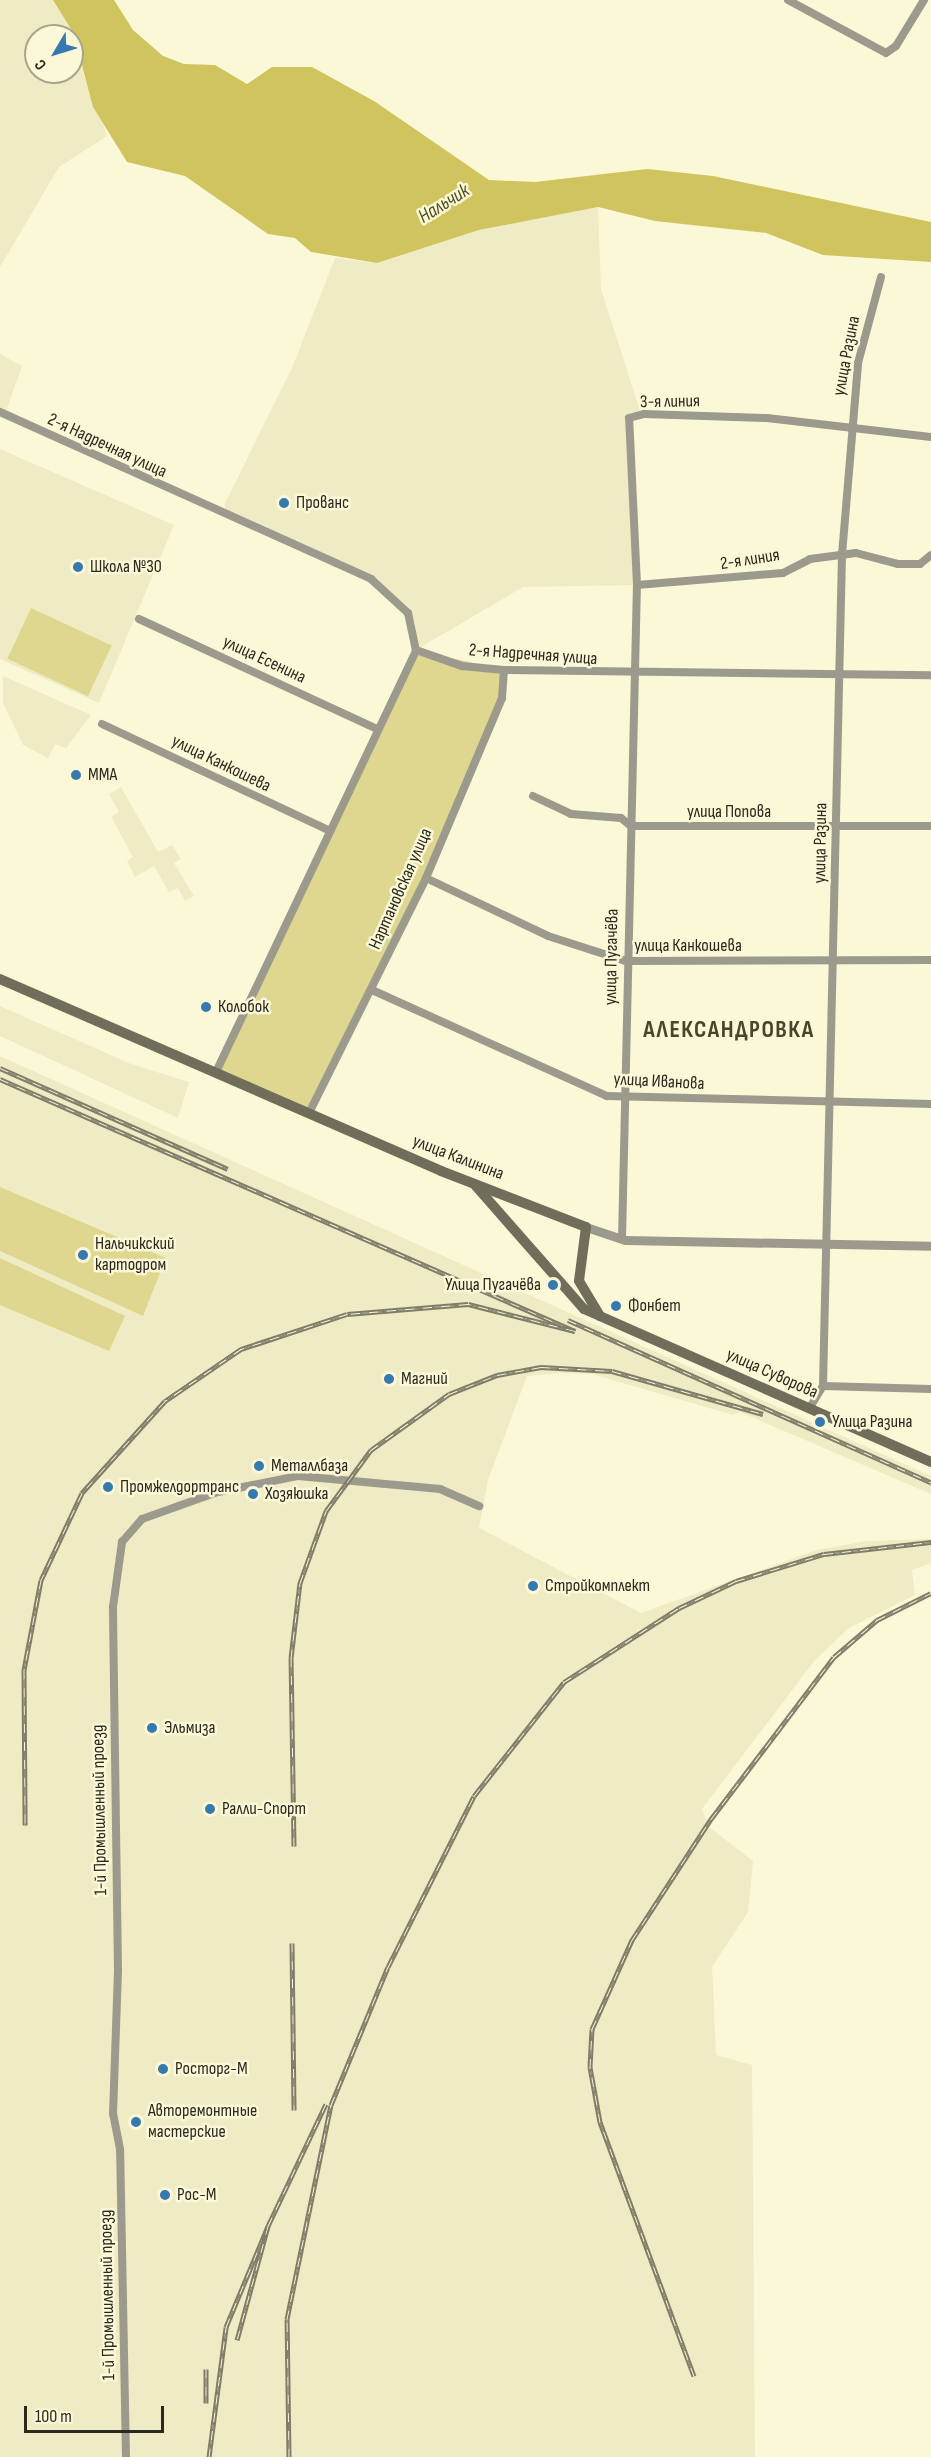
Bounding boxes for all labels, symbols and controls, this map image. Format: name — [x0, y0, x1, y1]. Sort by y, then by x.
north arrow — [24, 24, 84, 84]
text: С — [31, 55, 51, 73]
water label: Нальчик — [414, 179, 474, 229]
street label: улица Разина — [829, 314, 865, 398]
street label: 3-я линия — [640, 391, 700, 413]
street label: 2-я Надречная улица — [44, 409, 170, 483]
place label: Прованс — [296, 492, 349, 514]
marker: Прованс — [277, 496, 291, 510]
street label: 2-я линия — [719, 545, 781, 575]
place label: Школа №30 — [90, 556, 162, 578]
marker: Школа №30 — [71, 560, 85, 574]
street label: улица Есенина — [219, 631, 309, 689]
street label: 2-я Надречная улица — [468, 640, 598, 670]
street label: улица Канкошева — [168, 731, 274, 797]
place label: MMA — [88, 764, 117, 786]
marker: MMA — [69, 768, 83, 782]
street label: улица Попова — [687, 801, 771, 823]
street label: улица Разина — [809, 802, 833, 884]
street label: Нартановская улица — [365, 825, 437, 953]
street label: улица Пугачёва — [600, 909, 624, 1005]
street label: улица Канкошева — [634, 935, 742, 957]
place label: Колобок — [218, 996, 269, 1018]
marker: Колобок — [199, 1000, 213, 1014]
district label: АЛЕКСАНДРОВКА — [643, 1016, 815, 1044]
street label: улица Иванова — [613, 1069, 705, 1095]
street label: улица Калинина — [409, 1131, 507, 1185]
place label: Нальчикский картодром — [95, 1234, 175, 1276]
marker: Нальчикский картодром — [76, 1248, 90, 1262]
place label: Улица Пугачёва — [445, 1274, 541, 1296]
marker: Улица Пугачёва — [546, 1278, 560, 1292]
place label: Фонбет — [628, 1295, 681, 1317]
marker: Фонбет — [609, 1299, 623, 1313]
street label: улица Суворова — [723, 1344, 821, 1404]
place label: Магний — [401, 1368, 448, 1390]
marker: Магний — [382, 1372, 396, 1386]
place label: Улица Разина — [832, 1411, 912, 1433]
marker: Улица Разина — [813, 1415, 827, 1429]
place label: Металлбаза — [271, 1455, 348, 1477]
marker: Металлбаза — [252, 1459, 266, 1473]
place label: Промжелдортранс — [120, 1476, 239, 1498]
marker: Промжелдортранс — [101, 1480, 115, 1494]
place label: Хозяюшка — [265, 1483, 328, 1505]
marker: Хозяюшка — [246, 1487, 260, 1501]
place label: Стройкомплект — [545, 1575, 650, 1597]
marker: Стройкомплект — [526, 1579, 540, 1593]
place label: Эльмиза — [164, 1717, 215, 1739]
marker: Эльмиза — [145, 1721, 159, 1735]
street label: 1-й Промышленный проезд — [88, 1724, 112, 1896]
place label: Ралли-Спорт — [222, 1798, 306, 1820]
marker: Ралли-Спорт — [203, 1802, 217, 1816]
place label: Росторг-М — [175, 2058, 248, 2080]
marker: Росторг-М — [156, 2062, 170, 2076]
place label: Авторемонтные мастерские — [148, 2101, 257, 2144]
marker: Авторемонтные мастерские — [129, 2115, 143, 2129]
place label: Рос-М — [177, 2184, 217, 2206]
marker: Рос-М — [158, 2188, 172, 2202]
street label: 1-й Промышленный проезд — [96, 2209, 120, 2381]
scale bar — [27, 2394, 166, 2432]
text: 100 m — [35, 2406, 72, 2427]

